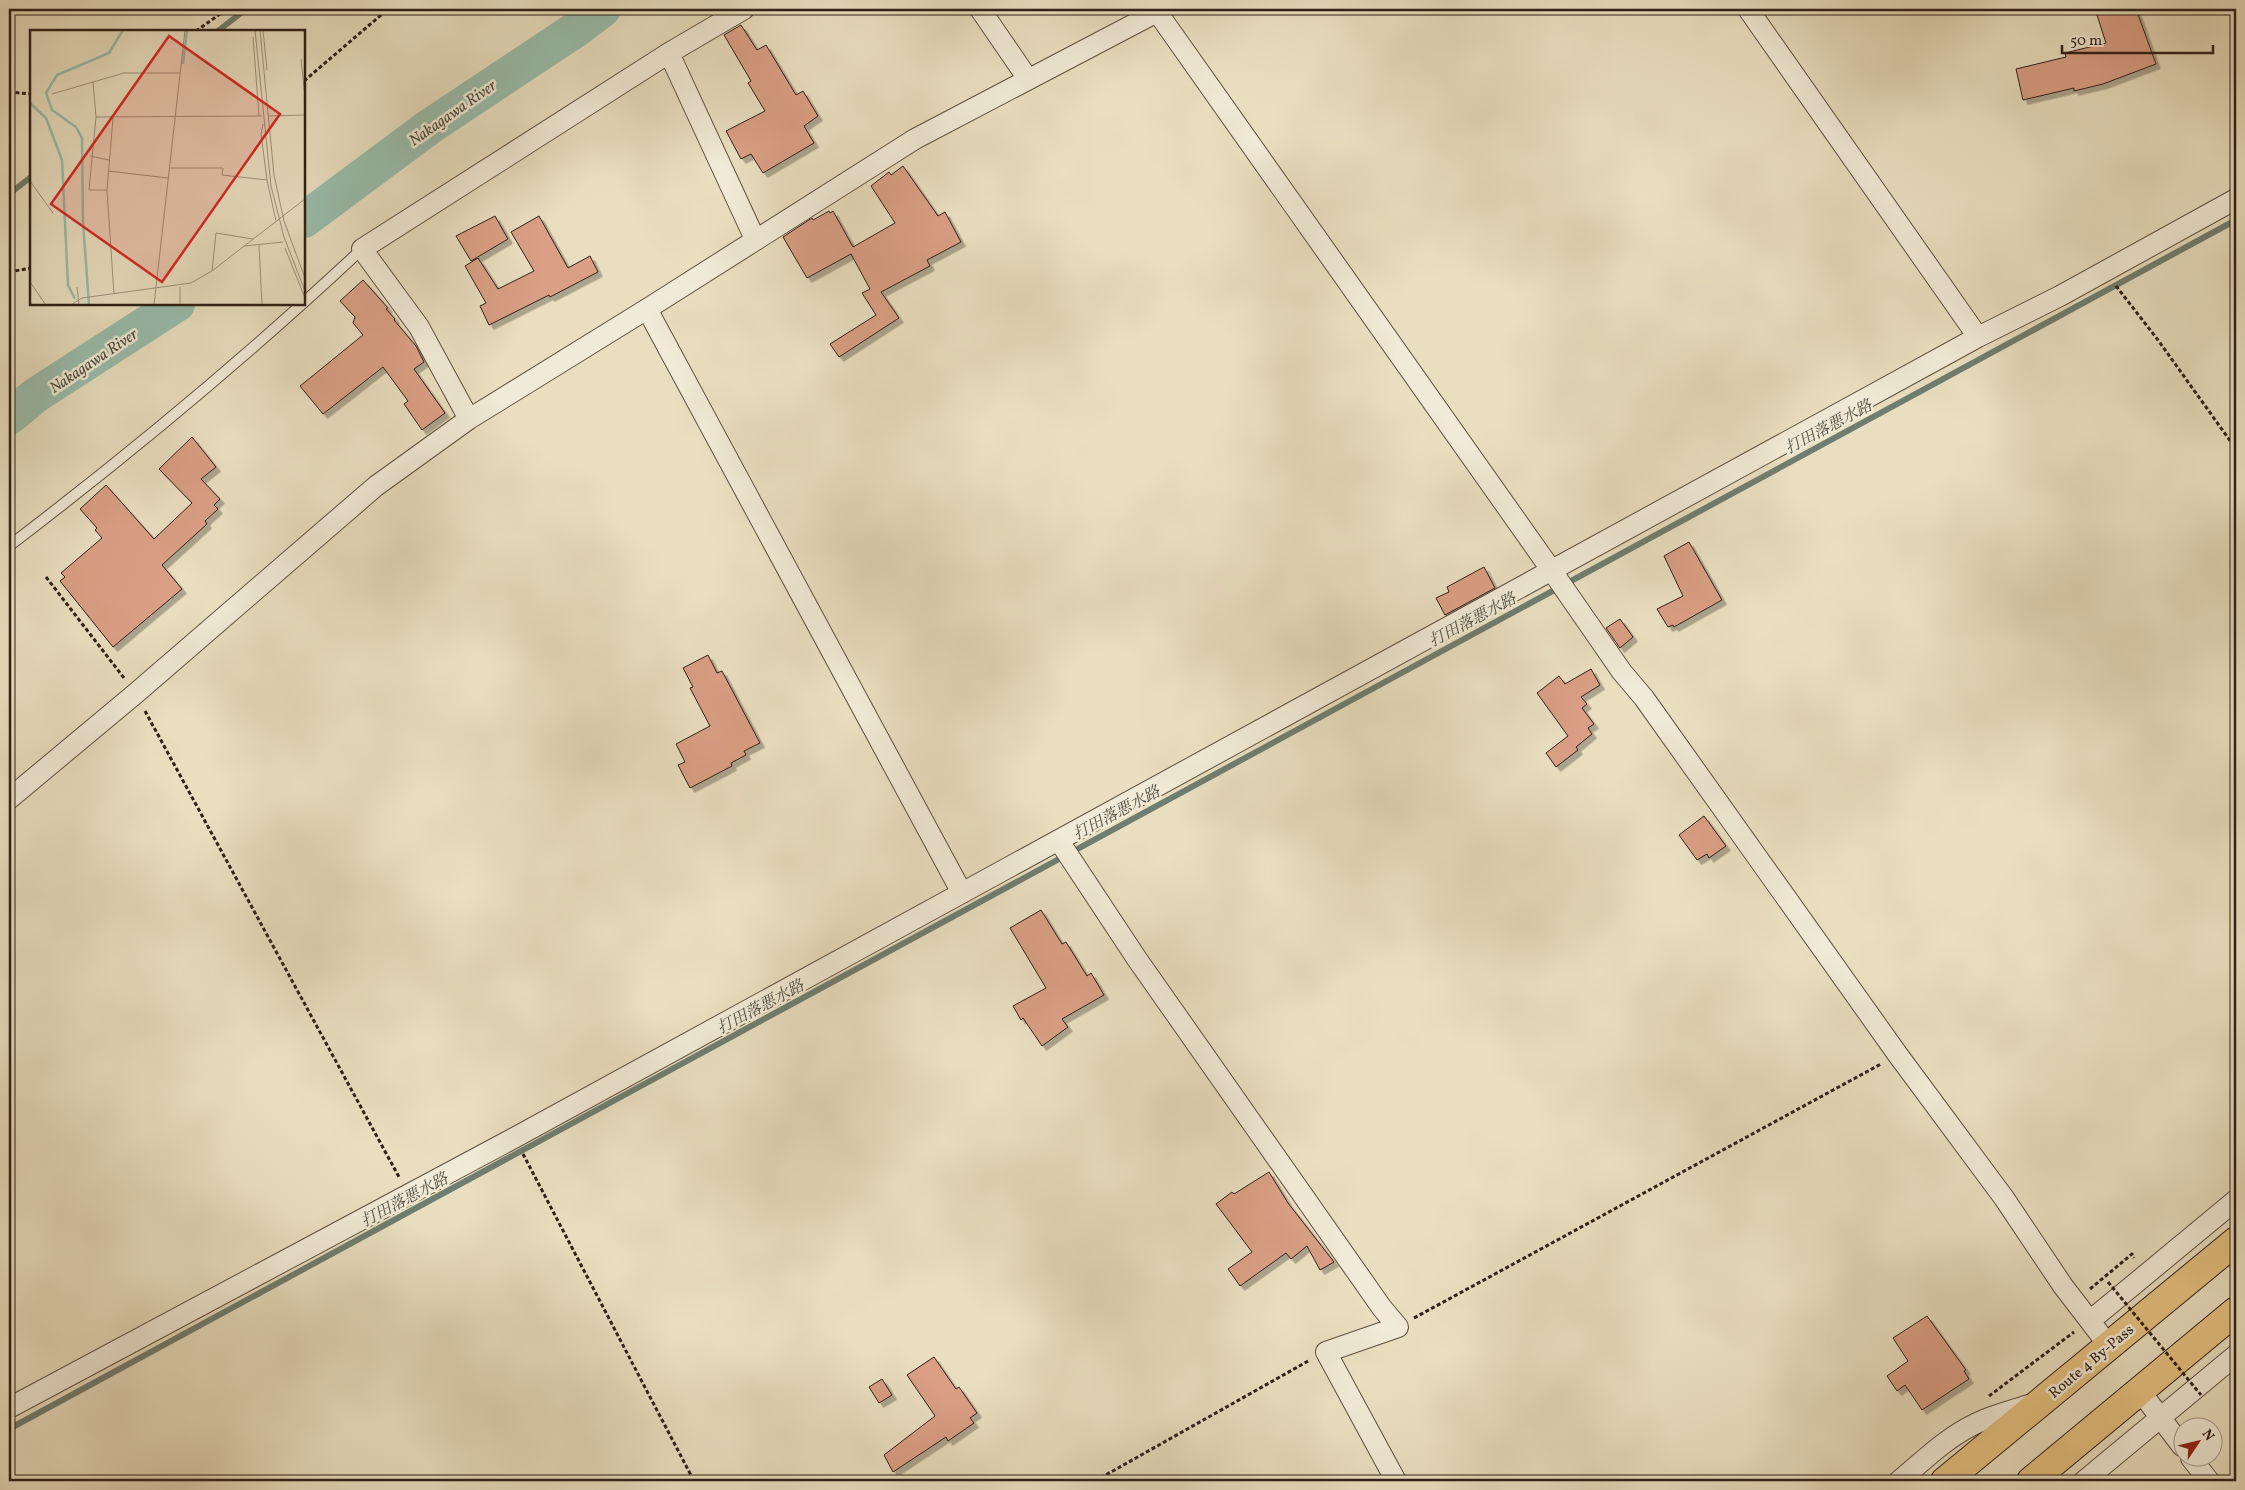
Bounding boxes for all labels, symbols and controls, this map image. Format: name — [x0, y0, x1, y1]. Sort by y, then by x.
scale bar — [2062, 22, 2214, 54]
inset map — [30, 30, 305, 305]
text: 50 m — [2070, 31, 2102, 52]
water label: Nakagawa River — [405, 75, 502, 152]
water label: Nakagawa River — [46, 323, 143, 399]
water label: 打田落悪水路 — [1781, 395, 1877, 460]
water label: 打田落悪水路 — [1425, 588, 1521, 653]
water label: 打田落悪水路 — [1069, 781, 1165, 846]
water label: 打田落悪水路 — [713, 975, 809, 1040]
water label: 打田落悪水路 — [357, 1168, 453, 1233]
street label: Route 4 By-Pass — [2045, 1320, 2139, 1404]
north arrow — [2172, 1418, 2222, 1468]
text: N — [2197, 1426, 2218, 1445]

